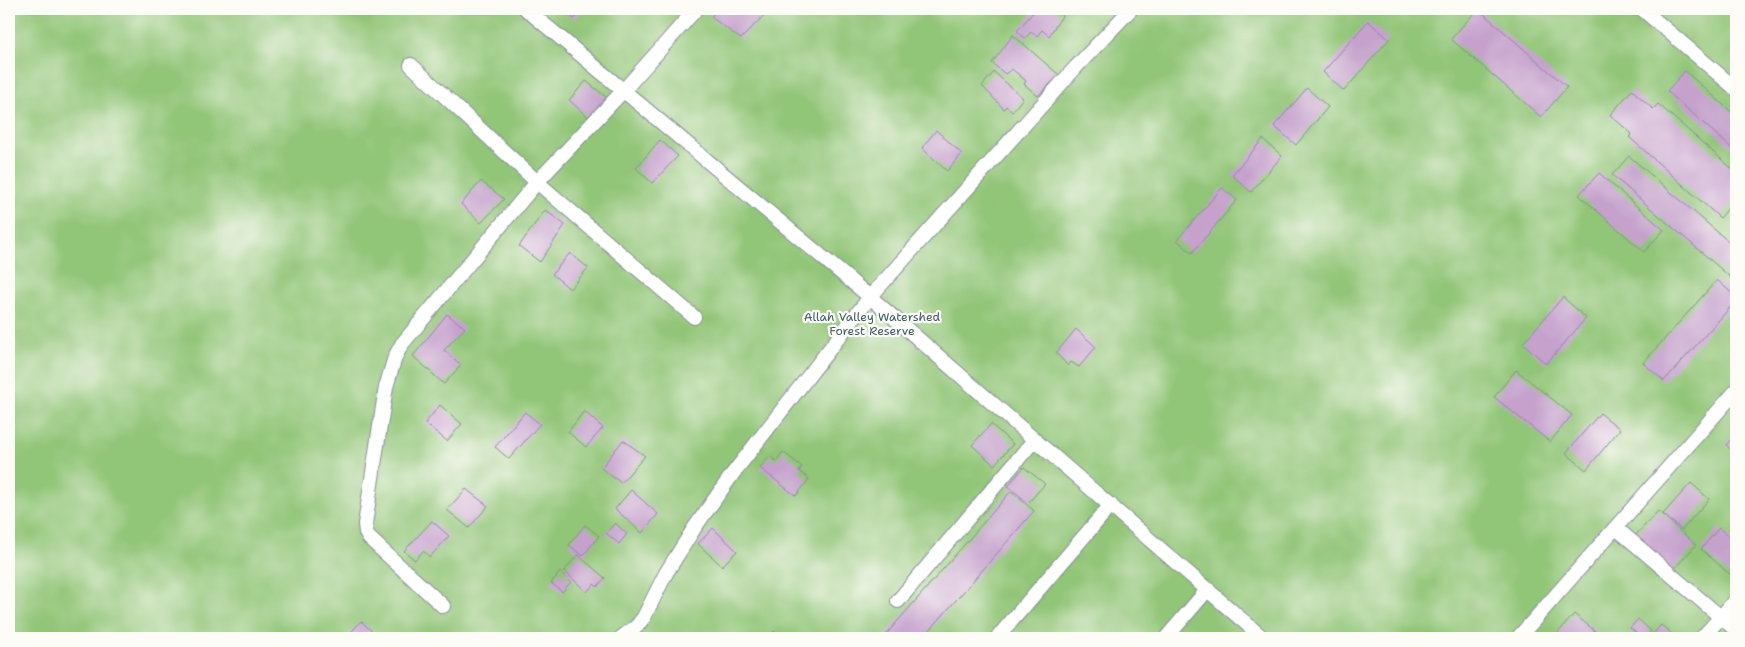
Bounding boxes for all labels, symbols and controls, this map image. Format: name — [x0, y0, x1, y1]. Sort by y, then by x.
park label: Allah Valley Watershed Forest Reserve — [804, 309, 941, 339]

